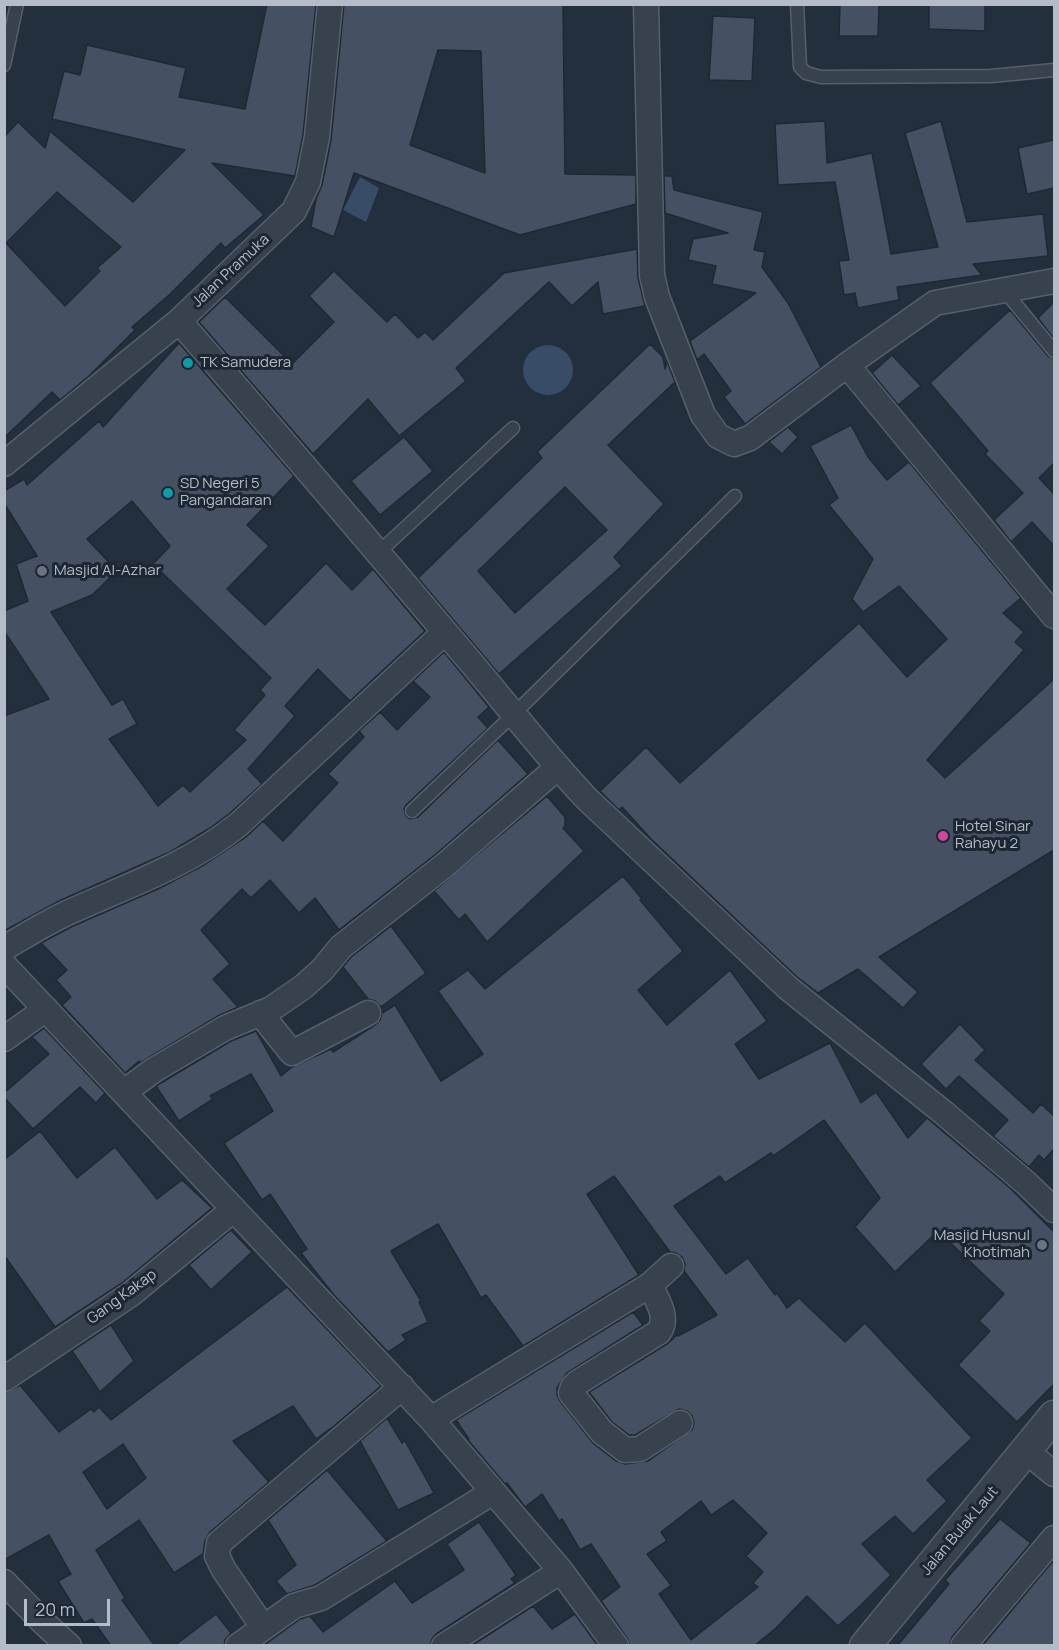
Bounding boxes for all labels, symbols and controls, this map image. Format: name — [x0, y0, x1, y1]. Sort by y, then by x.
street label: Jalan Pramuka — [189, 231, 273, 311]
place label: TK Samudera — [200, 354, 291, 372]
marker: TK Samudera — [181, 356, 195, 370]
place label: SD Negeri 5 Pangandaran — [180, 475, 272, 510]
marker: SD Negeri 5 Pangandaran — [161, 486, 175, 500]
place label: Masjid Al-Azhar — [54, 562, 161, 580]
marker: Masjid Al-Azhar — [35, 564, 49, 578]
place label: Hotel Sinar Rahayu 2 — [955, 818, 1031, 853]
marker: Hotel Sinar Rahayu 2 — [936, 829, 950, 843]
place label: Masjid Husnul Khotimah — [934, 1227, 1030, 1262]
marker: Masjid Husnul Khotimah — [1035, 1238, 1049, 1252]
street label: Gang Kakap — [84, 1266, 160, 1328]
street label: Jalan Bulak Laut — [918, 1483, 1002, 1579]
scale bar — [27, 1587, 112, 1625]
text: 20 m — [35, 1597, 75, 1621]

